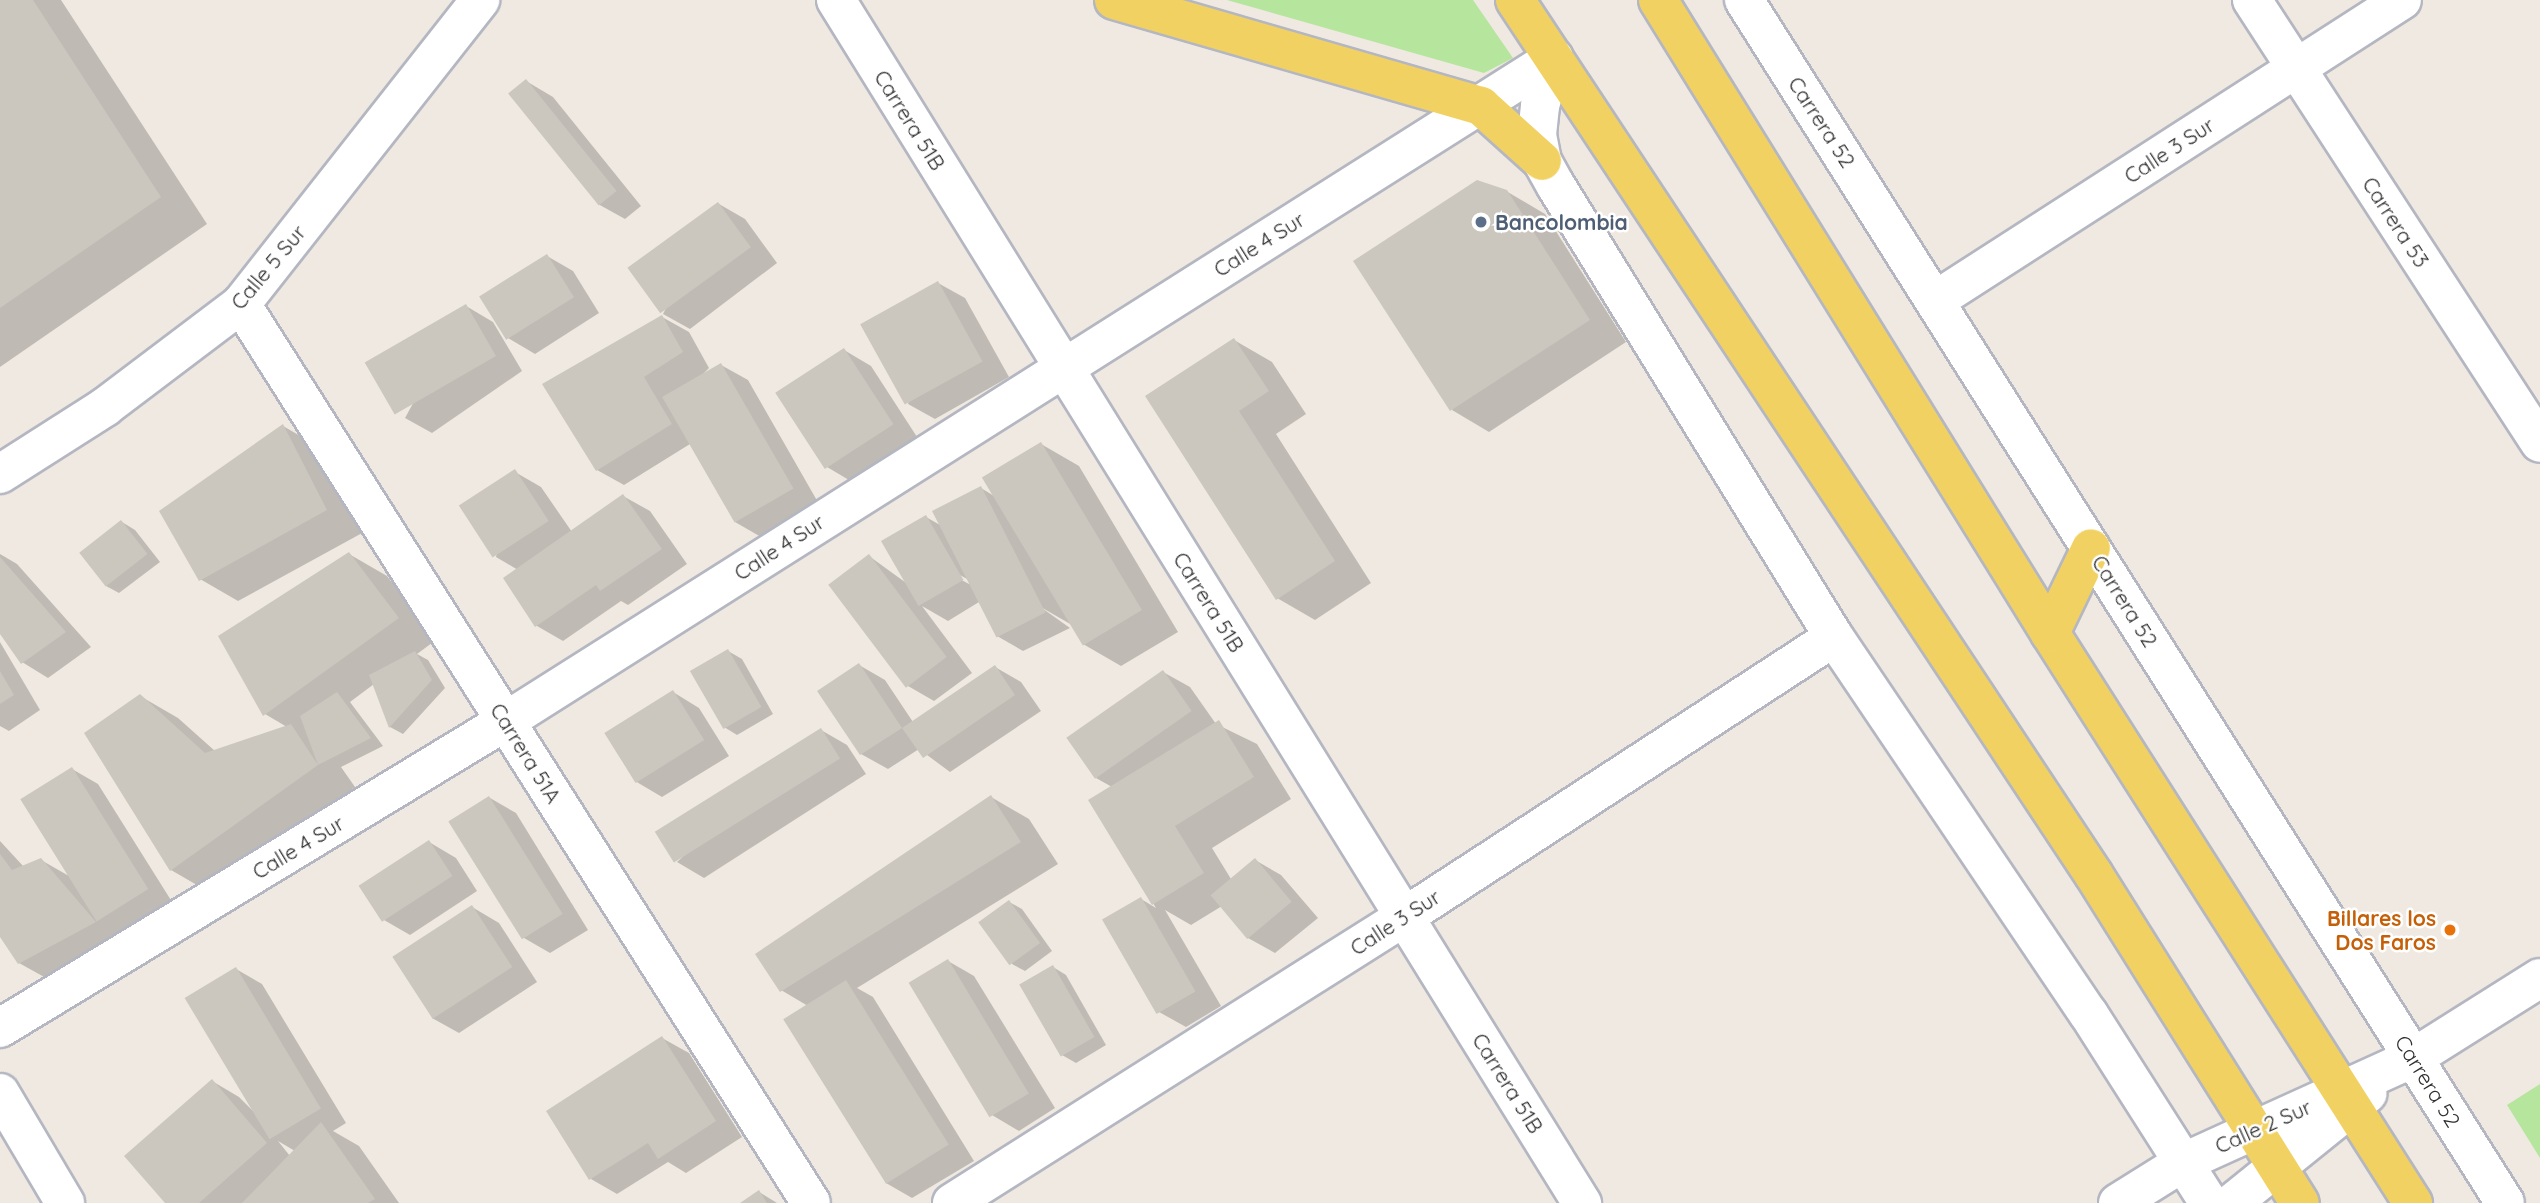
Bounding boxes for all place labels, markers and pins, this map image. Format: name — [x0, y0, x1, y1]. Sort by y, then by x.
place label: Bancolombia — [1495, 209, 1628, 235]
marker: Bancolombia — [1473, 214, 1489, 230]
place label: Billares los Dos Faros — [2327, 905, 2436, 955]
marker: Billares los Dos Faros — [2442, 922, 2458, 938]

